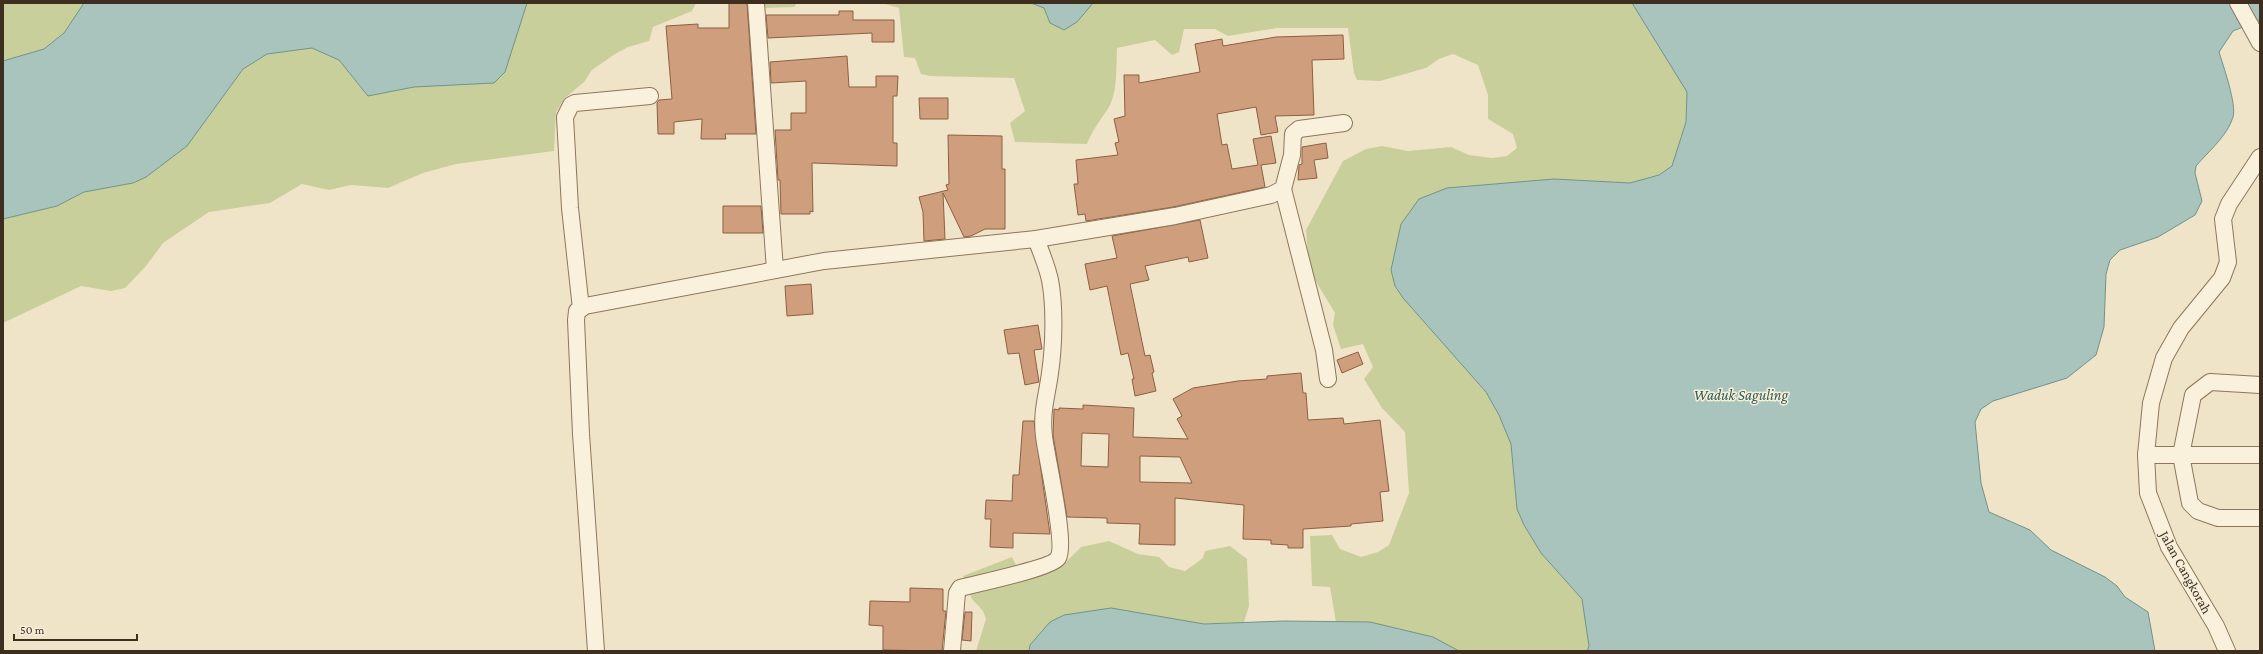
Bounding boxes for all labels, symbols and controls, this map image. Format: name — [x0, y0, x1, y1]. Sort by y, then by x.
water label: Waduk Saguling — [1694, 387, 1788, 404]
street label: Jalan Cangkorah — [2156, 526, 2216, 617]
scale bar — [14, 616, 137, 642]
text: 50 m — [20, 623, 45, 637]

